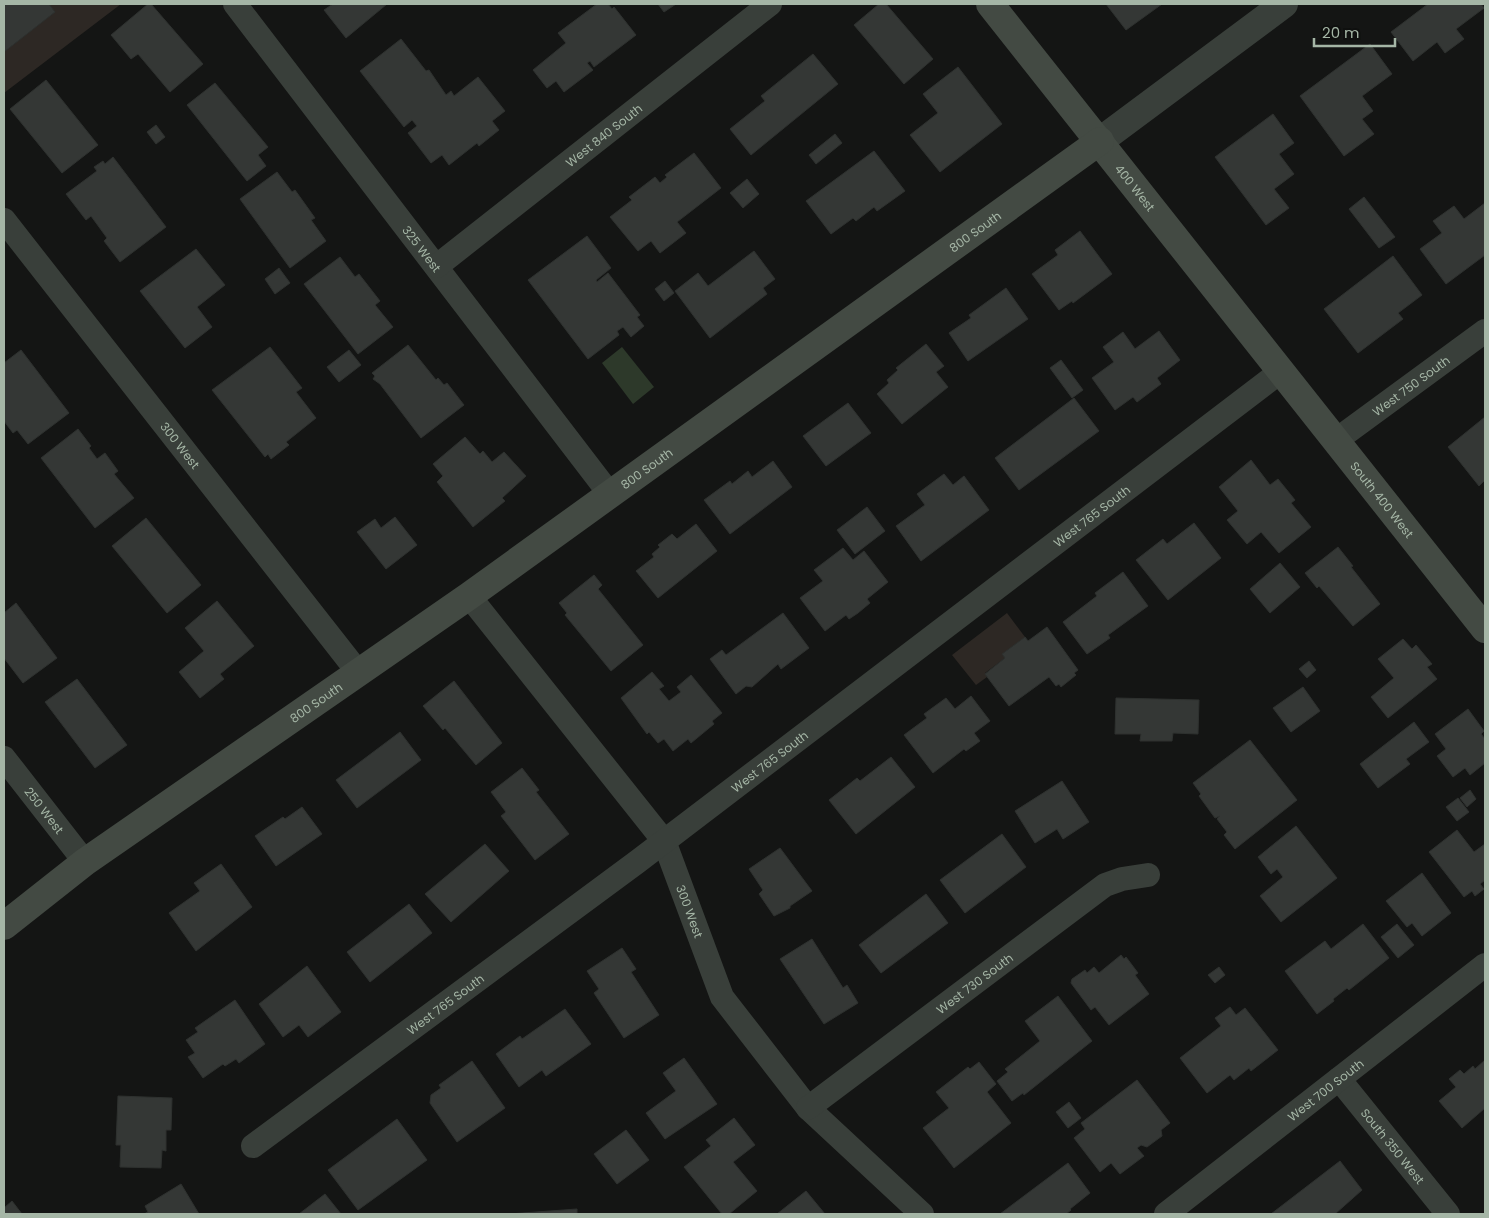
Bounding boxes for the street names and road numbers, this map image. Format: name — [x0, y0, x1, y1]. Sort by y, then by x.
street label: West 840 South — [562, 99, 646, 170]
street label: 400 West — [1111, 160, 1159, 215]
street label: 800 South — [945, 207, 1004, 256]
street label: 325 West — [399, 222, 445, 275]
street label: West 750 South — [1369, 351, 1453, 420]
street label: 300 West — [157, 418, 204, 472]
street label: 800 South — [617, 444, 676, 493]
street label: South 400 West — [1347, 458, 1418, 541]
street label: West 765 South — [1050, 481, 1133, 550]
street label: 800 South — [286, 678, 345, 726]
street label: West 765 South — [727, 726, 811, 796]
street label: 250 West — [21, 783, 68, 837]
street label: 300 West — [673, 882, 708, 940]
street label: West 730 South — [932, 949, 1016, 1018]
street label: West 765 South — [403, 970, 487, 1038]
street label: West 700 South — [1284, 1055, 1367, 1125]
street label: South 350 West — [1357, 1104, 1429, 1187]

